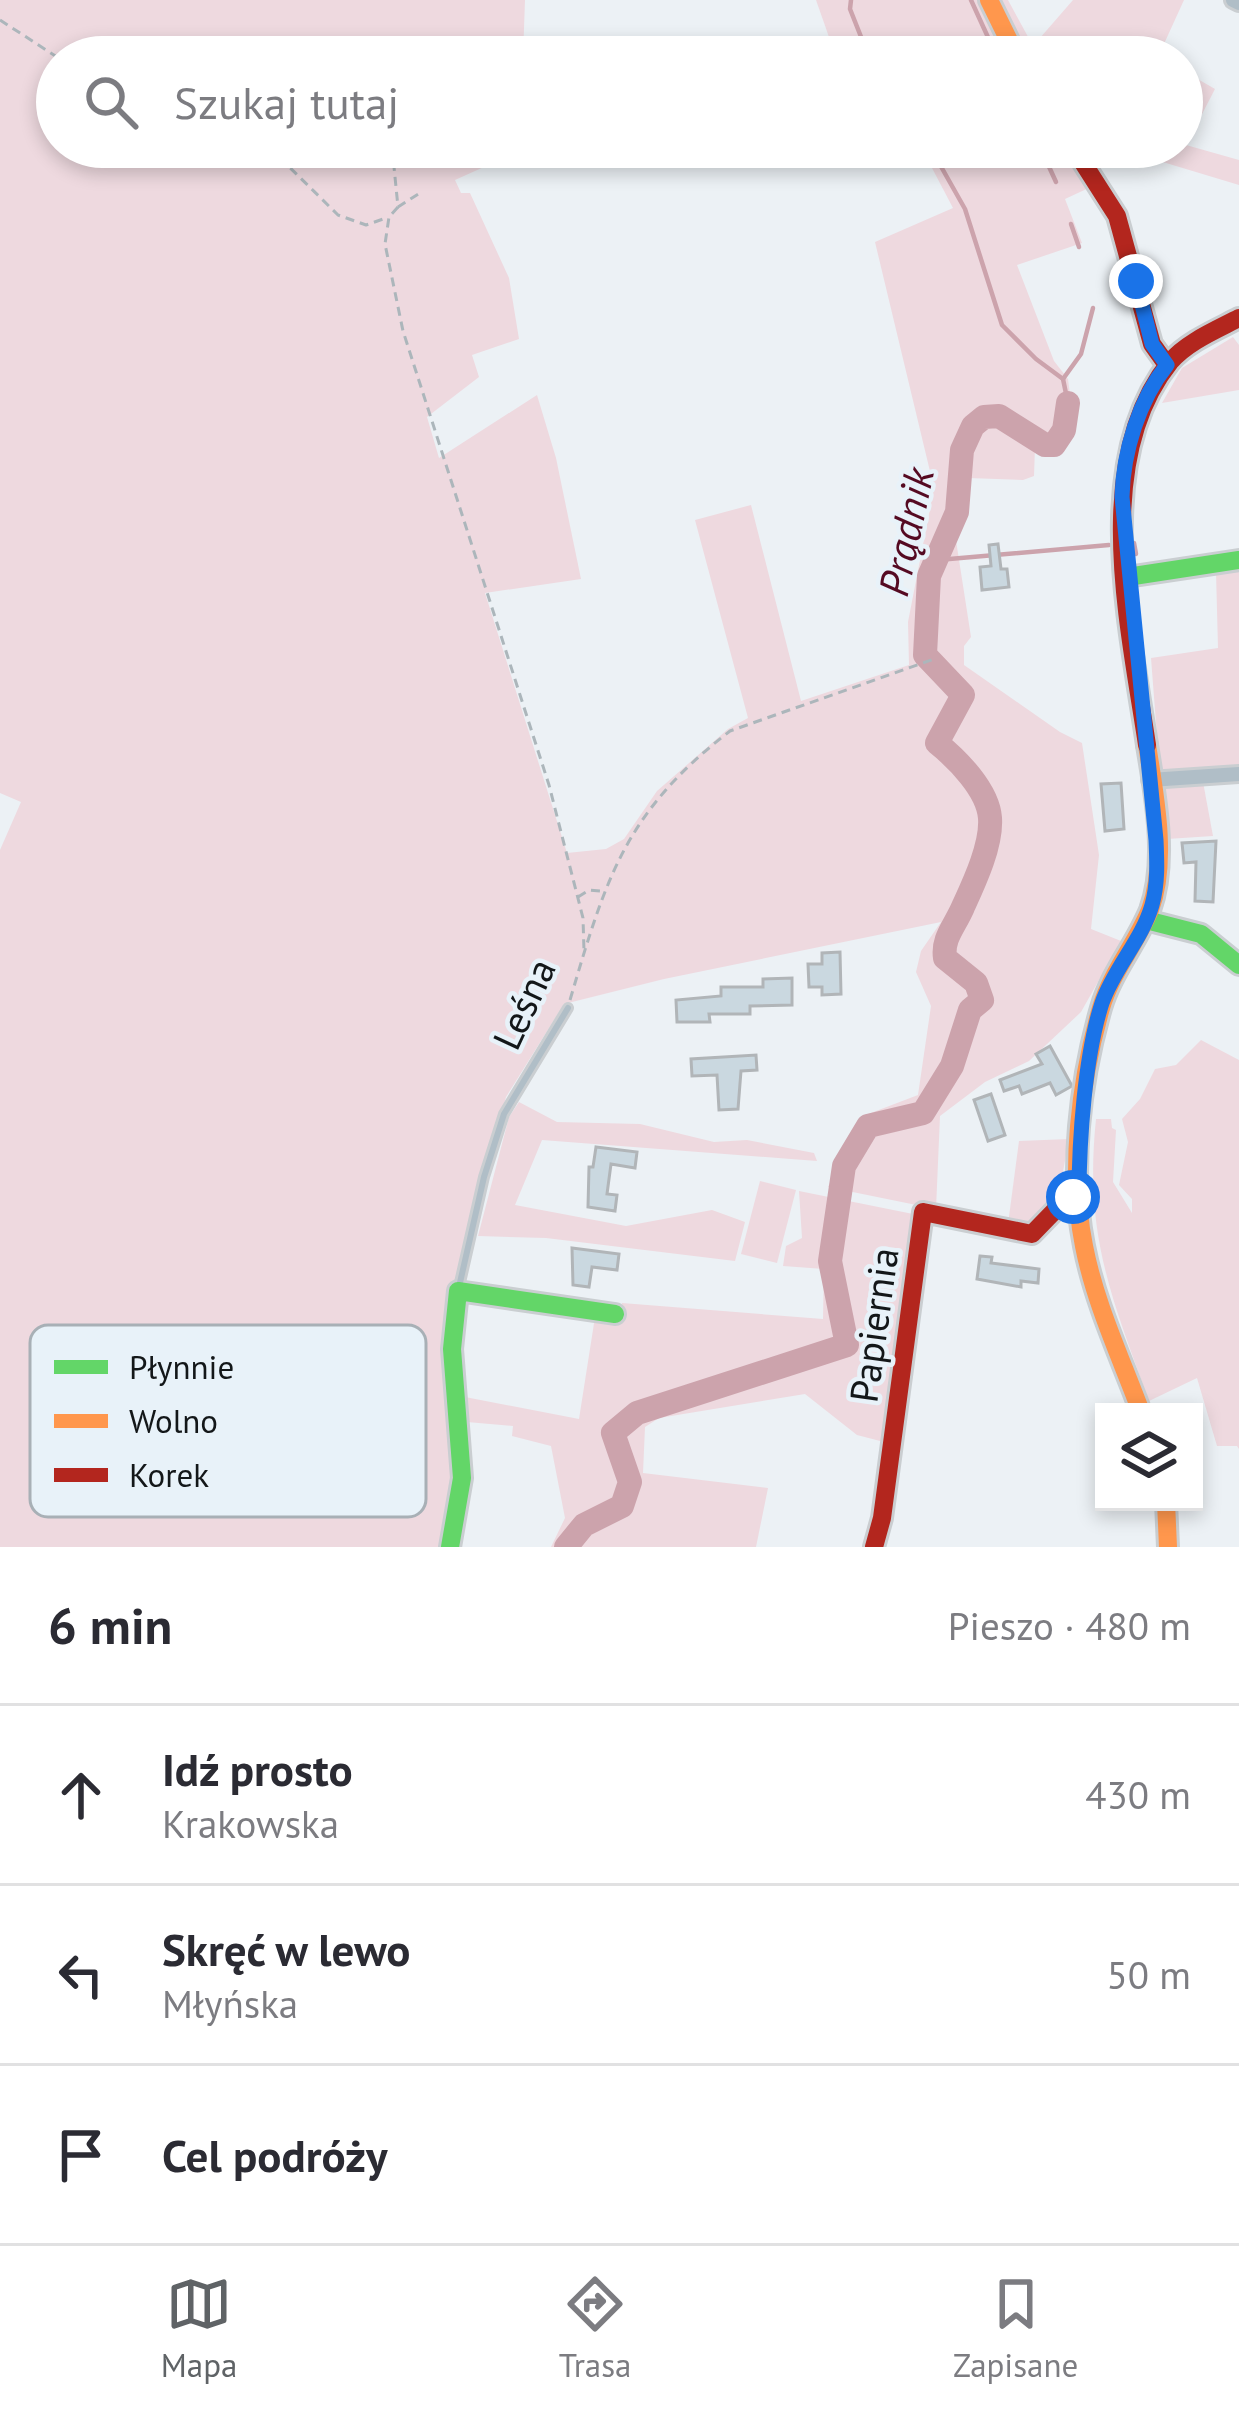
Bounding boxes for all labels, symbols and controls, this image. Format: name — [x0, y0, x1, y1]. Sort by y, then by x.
search box — [36, 36, 1203, 168]
icon: search — [78, 69, 144, 135]
text: Szukaj tutaj — [174, 73, 399, 131]
route end — [1109, 254, 1163, 308]
water label: Prądnik — [865, 461, 946, 601]
street label: Leśna — [480, 950, 567, 1058]
route start — [1046, 1170, 1100, 1224]
street label: Papiernia — [837, 1244, 910, 1405]
legend — [30, 1325, 426, 1517]
text: Płynnie — [129, 1345, 234, 1388]
text: Wolno — [129, 1399, 218, 1442]
map controls — [1095, 1403, 1203, 1511]
button: layers — [1095, 1403, 1203, 1511]
text: Korek — [129, 1453, 209, 1496]
text: 6 min — [48, 1592, 172, 1658]
text: Pieszo · 480 m — [948, 1600, 1191, 1651]
text: Idź prosto — [162, 1740, 353, 1798]
icon: ahead — [48, 1762, 114, 1828]
text: 430 m — [1085, 1769, 1191, 1820]
text: Krakowska — [162, 1798, 339, 1849]
text: Skręć w lewo — [162, 1920, 410, 1978]
icon: left — [48, 1942, 114, 2008]
text: 50 m — [1106, 1949, 1191, 2000]
text: Młyńska — [162, 1978, 298, 2029]
icon: arrive — [48, 2122, 114, 2188]
text: Cel podróży — [162, 2126, 387, 2184]
tab: Mapa — [161, 2271, 237, 2386]
tab: Trasa — [559, 2271, 631, 2386]
tab: Zapisane — [953, 2271, 1078, 2386]

